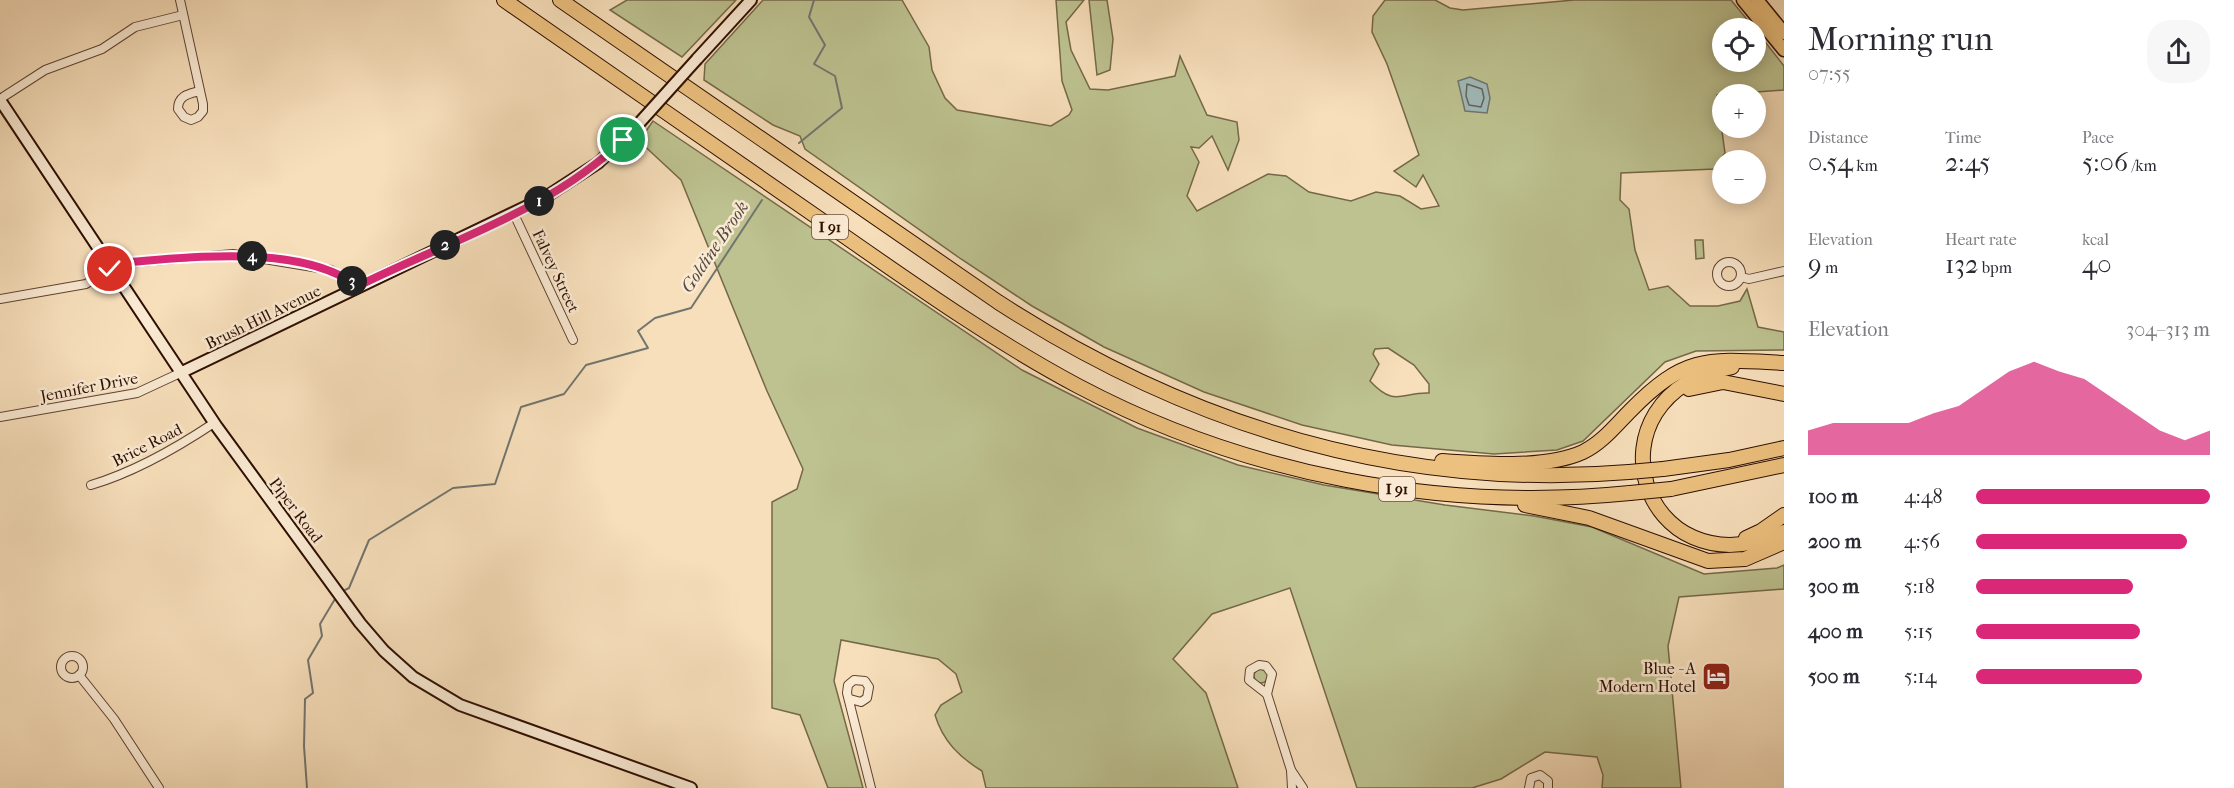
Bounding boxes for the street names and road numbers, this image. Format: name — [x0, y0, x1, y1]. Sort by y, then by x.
road number: I 91 — [812, 215, 848, 239]
street label: Falvey Street — [528, 226, 584, 316]
street label: Brush Hill Avenue — [202, 281, 324, 353]
street label: Jennifer Drive — [37, 368, 140, 406]
street label: Brice Road — [109, 419, 185, 471]
street label: Piper Road — [265, 474, 327, 547]
road number: I 91 — [1379, 477, 1415, 501]

